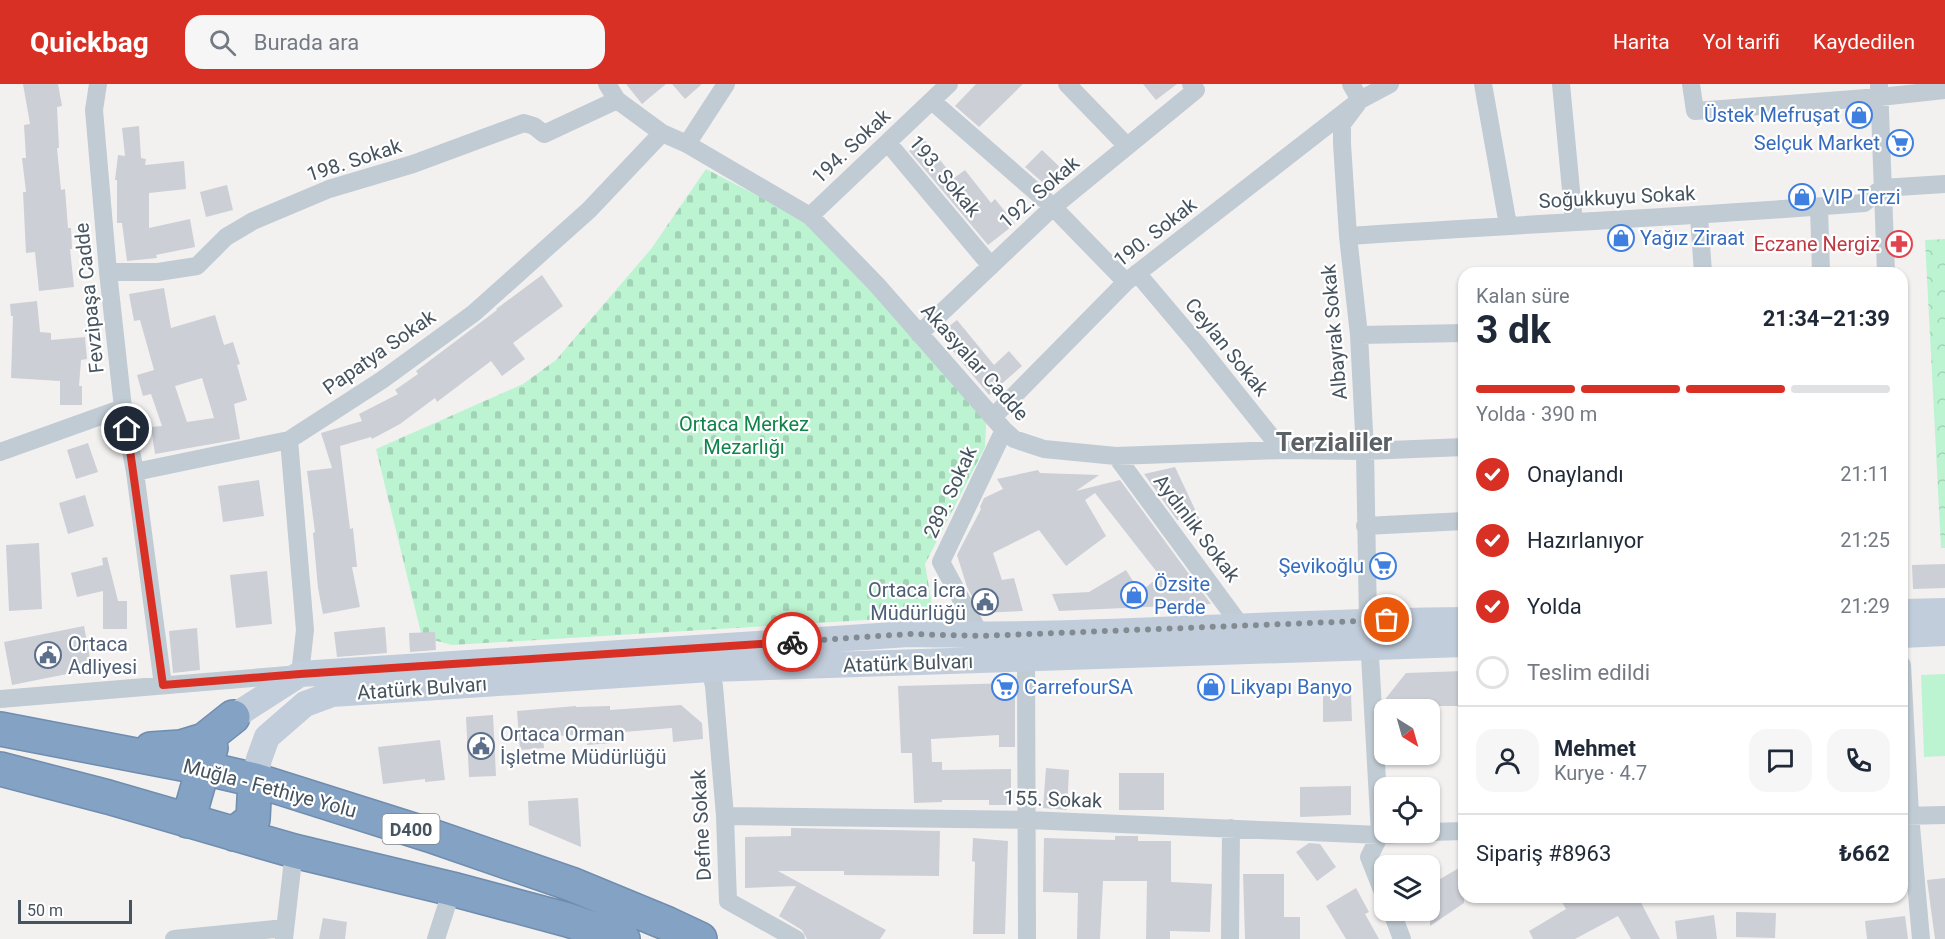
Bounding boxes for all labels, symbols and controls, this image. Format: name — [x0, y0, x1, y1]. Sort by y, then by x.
search box — [185, 15, 605, 69]
text: Quickbag — [30, 26, 149, 59]
icon: search — [206, 26, 239, 59]
text: Burada ara — [254, 30, 359, 55]
text: Harita — [1613, 30, 1670, 54]
text: Yol tarifi — [1703, 30, 1780, 54]
text: Kaydedilen — [1813, 30, 1915, 54]
shop icon: Üstek Mefruşat — [1844, 100, 1874, 130]
street label: 194. Sokak — [807, 103, 896, 188]
place label: Üstek Mefruşat — [1704, 103, 1840, 127]
supermarket icon: Selçuk Market — [1885, 128, 1915, 158]
street label: 193. Sokak — [904, 131, 986, 222]
place label: Selçuk Market — [1754, 131, 1880, 155]
street label: 198. Sokak — [304, 133, 405, 187]
street label: 192. Sokak — [994, 150, 1085, 233]
street label: Soğukkuyu Sokak — [1538, 181, 1697, 213]
shop icon: VIP Terzi — [1787, 182, 1817, 212]
place label: VIP Terzi — [1822, 185, 1901, 209]
street label: 190. Sokak — [1109, 192, 1202, 272]
street label: Fevzipaşa Cadde — [69, 222, 109, 374]
shop icon: Yağız Ziraat — [1606, 223, 1636, 253]
place label: Yağız Ziraat — [1640, 226, 1745, 250]
pharmacy icon: Eczane Nergiz — [1884, 229, 1914, 259]
place label: Eczane Nergiz — [1753, 232, 1880, 256]
street label: Albayrak Sokak — [1316, 262, 1352, 401]
text: Kalan süre — [1476, 284, 1570, 308]
street label: Ceylan Sokak — [1180, 293, 1274, 402]
street label: Akasyalar Cadde — [916, 299, 1034, 425]
street label: Papatya Sokak — [318, 304, 440, 400]
text: 21:34–21:39 — [1763, 306, 1890, 331]
text: 3 dk — [1476, 307, 1551, 353]
text: Yolda · 390 m — [1476, 402, 1597, 426]
pin — [101, 403, 152, 454]
icon: home — [110, 412, 143, 445]
park label: Ortaca Merkez Mezarlığı — [679, 412, 809, 459]
district label: Terzialiler — [1276, 427, 1393, 457]
street label: 289. Sokak — [918, 442, 982, 542]
icon: check — [1476, 458, 1509, 491]
text: Onaylandı — [1527, 462, 1624, 487]
text: 21:11 — [1840, 462, 1890, 486]
street label: Aydınlık Sokak — [1149, 469, 1246, 587]
icon: check — [1476, 524, 1509, 557]
text: Hazırlanıyor — [1527, 528, 1644, 553]
text: 21:25 — [1840, 528, 1890, 552]
supermarket icon: Şevikoğlu — [1368, 551, 1398, 581]
place label: Şevikoğlu — [1278, 554, 1364, 578]
place label: Özsite Perde — [1154, 572, 1210, 619]
place label: Ortaca İcra Müdürlüğü — [868, 578, 966, 625]
shop icon: Özsite Perde — [1119, 580, 1149, 610]
public building icon: Ortaca İcra Müdürlüğü — [970, 587, 1000, 617]
icon: check — [1476, 590, 1509, 623]
pin — [1361, 594, 1412, 645]
text: Yolda — [1527, 594, 1582, 619]
text: 21:29 — [1840, 594, 1890, 618]
icon: bag — [1370, 603, 1403, 636]
courier — [762, 612, 822, 672]
icon: bike — [776, 626, 809, 659]
place label: Ortaca Adliyesi — [68, 632, 137, 679]
public building icon: Ortaca Adliyesi — [33, 640, 63, 670]
street label: Atatürk Bulvarı — [842, 649, 974, 677]
text: Teslim edildi — [1527, 660, 1650, 685]
street label: Atatürk Bulvarı — [356, 671, 488, 705]
supermarket icon: CarrefourSA — [990, 672, 1020, 702]
shop icon: Likyapı Banyo — [1196, 672, 1226, 702]
place label: CarrefourSA — [1024, 675, 1133, 699]
place label: Likyapı Banyo — [1230, 675, 1352, 699]
north arrow — [1374, 699, 1440, 765]
map controls — [1374, 699, 1440, 921]
place label: Ortaca Orman İşletme Müdürlüğü — [500, 722, 667, 769]
button: person — [1476, 729, 1539, 792]
button: chat — [1749, 729, 1812, 792]
button: phone — [1827, 729, 1890, 792]
public building icon: Ortaca Orman İşletme Müdürlüğü — [466, 731, 496, 761]
text: Mehmet — [1554, 736, 1636, 761]
street label: Muğla - Fethiye Yolu — [181, 753, 359, 823]
text: Kurye · 4.7 — [1554, 761, 1647, 785]
street label: Defne Sokak — [686, 768, 716, 881]
button: locate — [1374, 777, 1440, 843]
street label: 155. Sokak — [1003, 785, 1103, 813]
road number: D400 — [382, 814, 440, 844]
text: Sipariş #8963 — [1476, 841, 1611, 866]
text: ₺662 — [1839, 841, 1890, 866]
button: layers — [1374, 855, 1440, 921]
scale bar — [18, 897, 132, 924]
text: 50 m — [27, 901, 63, 920]

